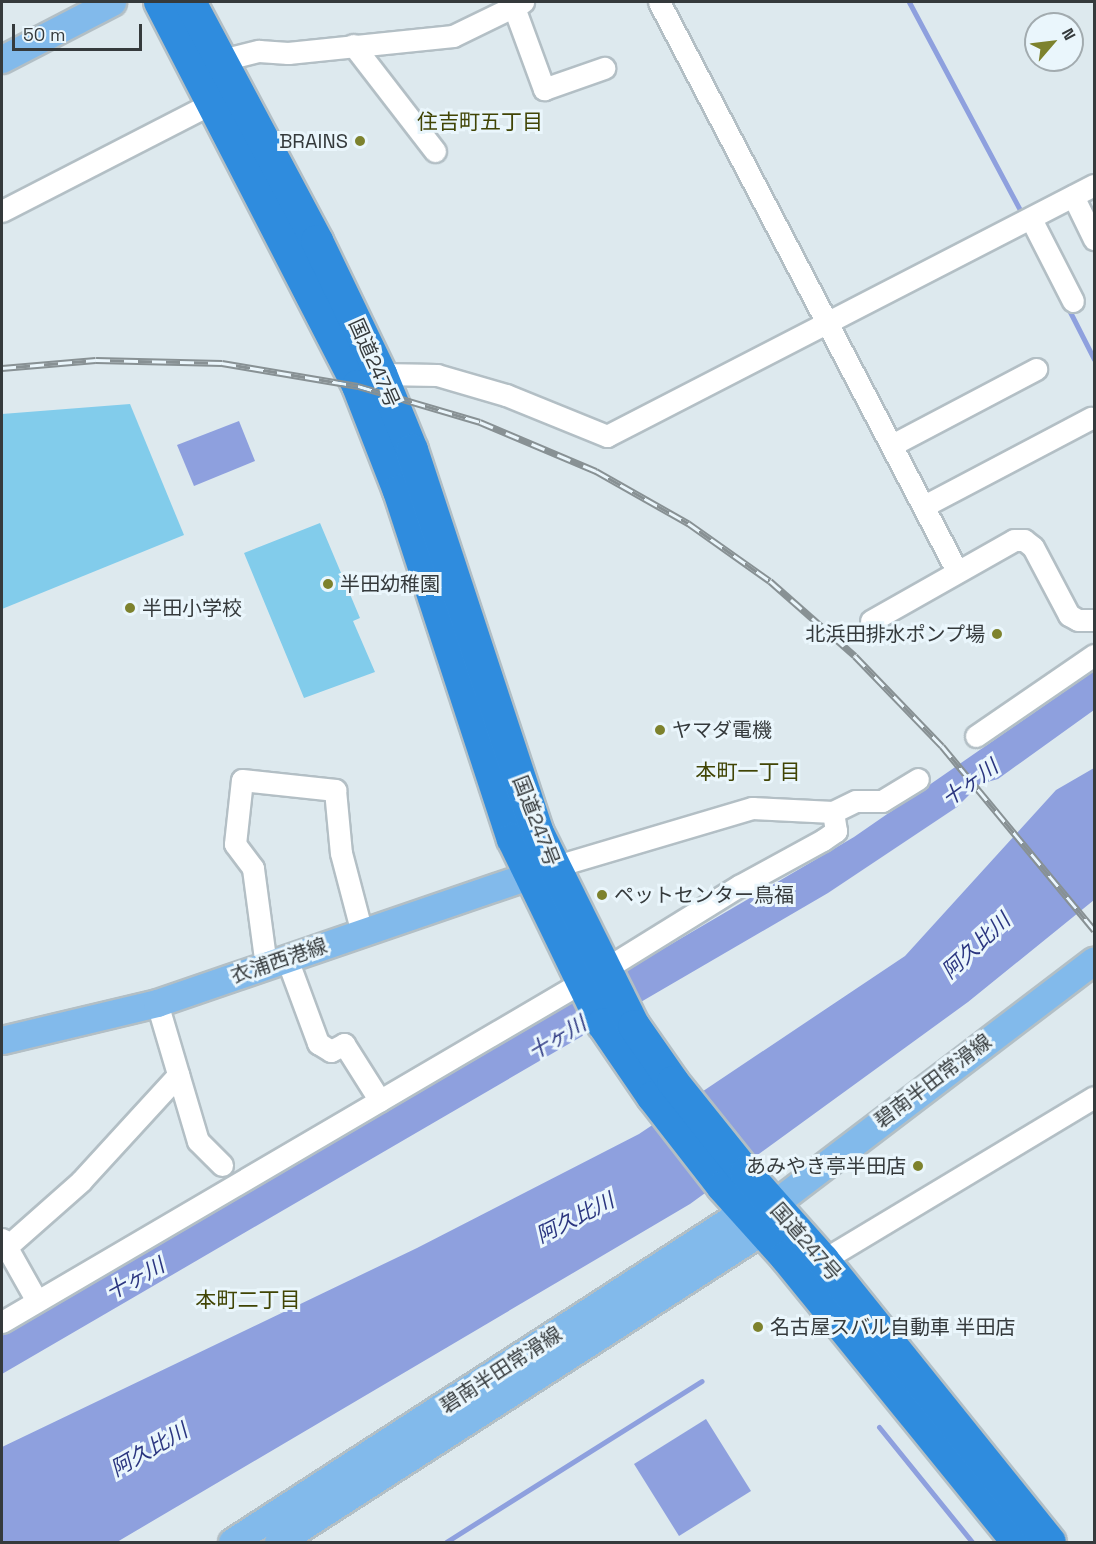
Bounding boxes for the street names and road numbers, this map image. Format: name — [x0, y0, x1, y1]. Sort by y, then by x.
street label: 国道247号 — [344, 315, 404, 411]
street label: 国道247号 — [508, 773, 564, 869]
street label: 衣浦西港線 — [228, 933, 330, 989]
street label: 碧南半田常滑線 — [870, 1029, 996, 1133]
street label: 国道247号 — [766, 1198, 846, 1286]
street label: 碧南半田常滑線 — [436, 1322, 566, 1418]

